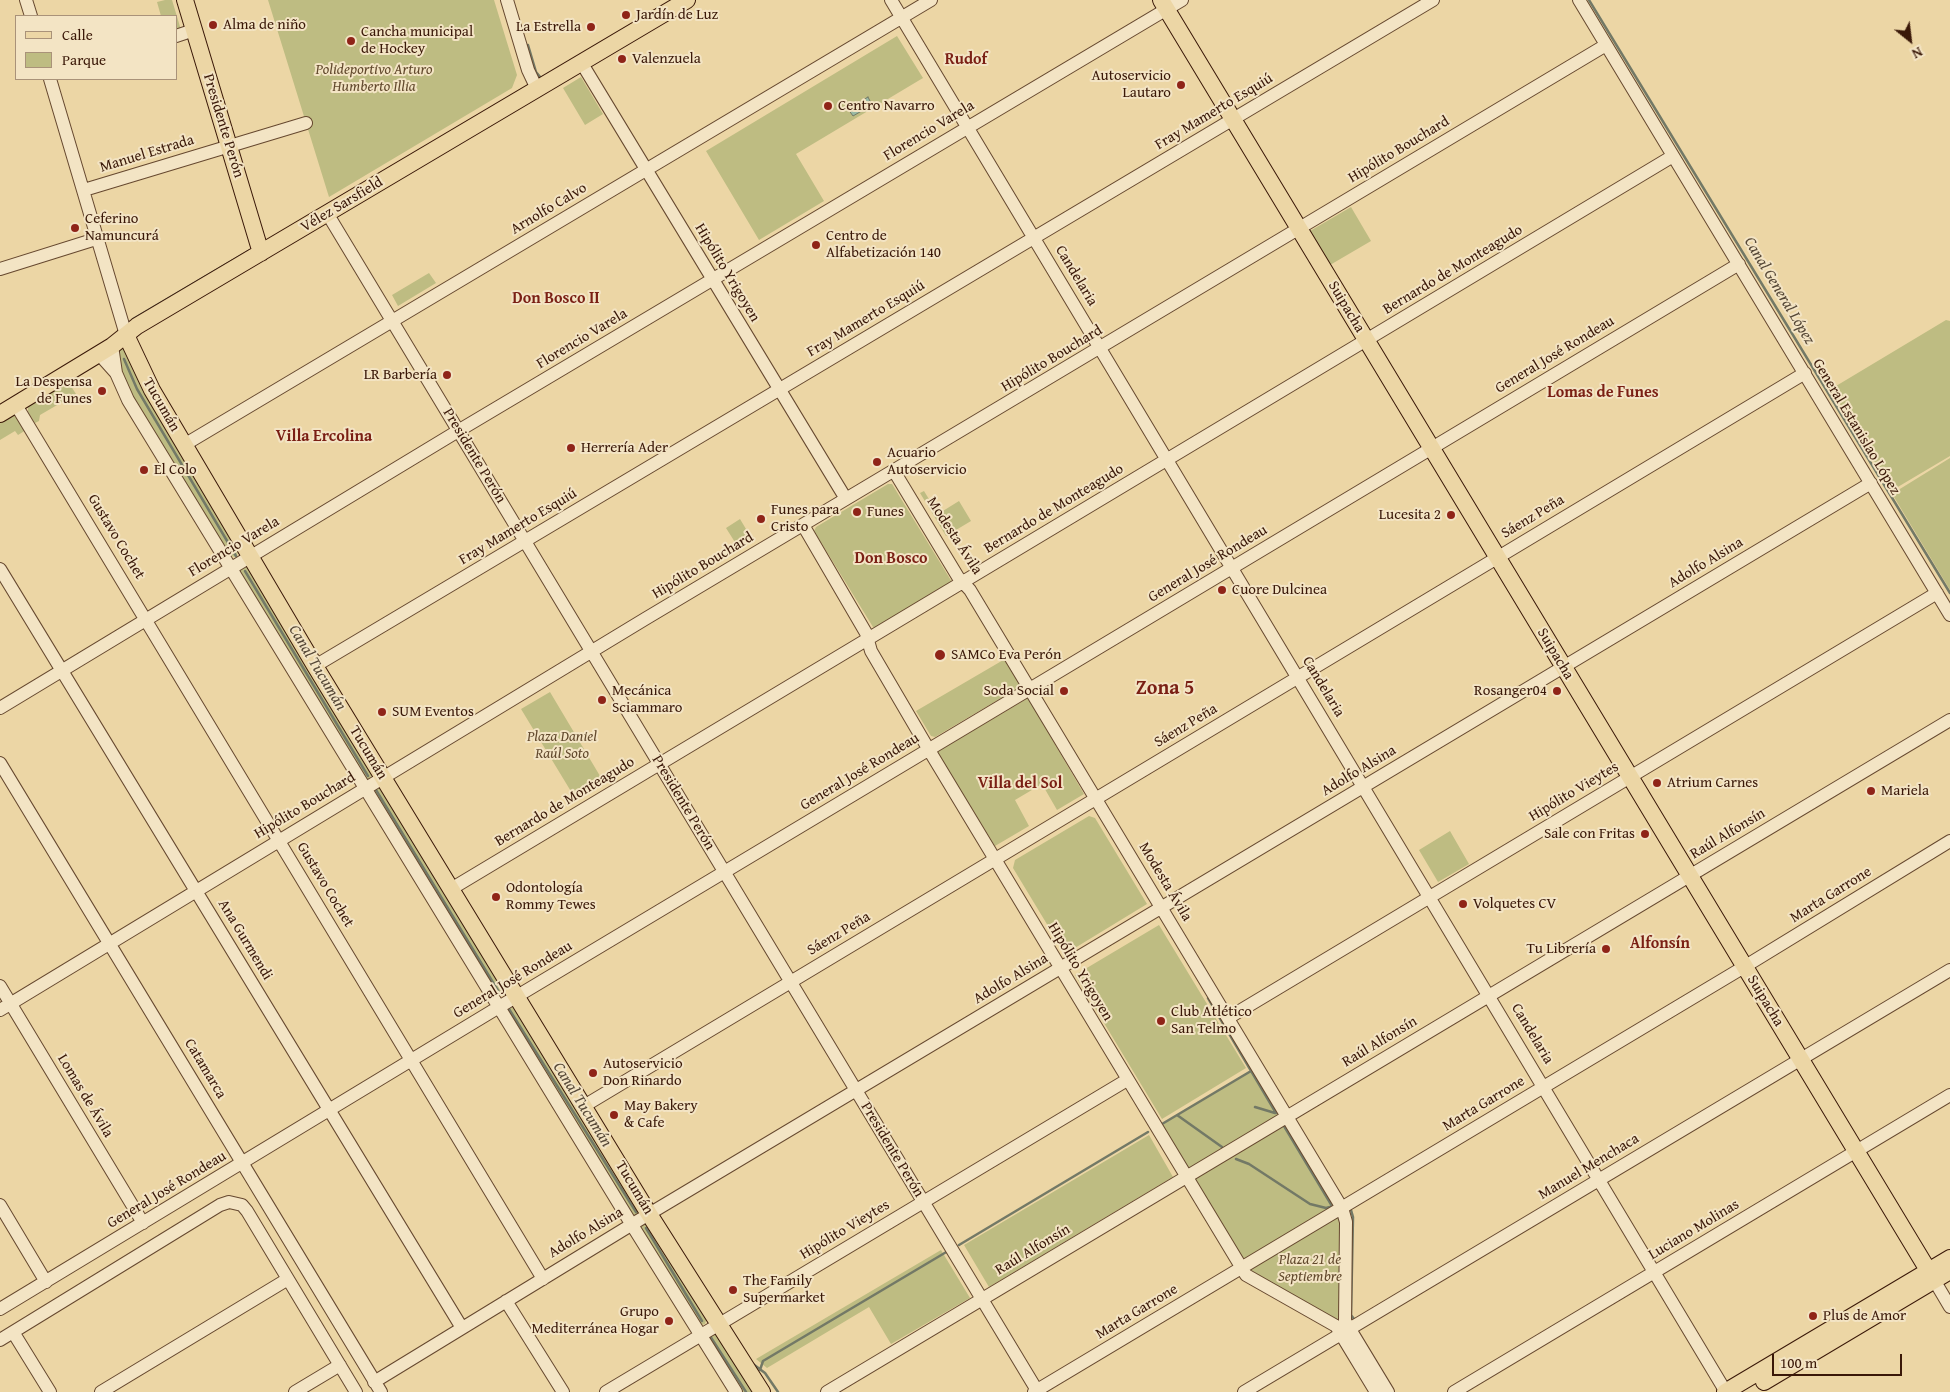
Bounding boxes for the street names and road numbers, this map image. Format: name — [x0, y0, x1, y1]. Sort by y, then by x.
street label: Fray Mamerto Esquiú — [1152, 70, 1276, 154]
street label: Presidente Perón — [199, 72, 247, 180]
street label: Florencio Varela — [880, 97, 978, 165]
street label: Hipólito Bouchard — [1345, 113, 1453, 187]
street label: Manuel Estrada — [98, 131, 196, 177]
street label: Vélez Sarsfield — [298, 173, 386, 237]
street label: Arnolfo Calvo — [508, 179, 590, 239]
street label: Hipólito Yrigoyen — [691, 220, 763, 326]
street label: Bernardo de Monteagudo — [1380, 221, 1526, 319]
street label: Candelaria — [1051, 242, 1101, 310]
street label: Fray Mamerto Esquiú — [804, 277, 928, 361]
street label: Suipacha — [1324, 278, 1368, 336]
street label: Florencio Varela — [533, 305, 631, 373]
street label: General José Rondeau — [1492, 312, 1618, 398]
street label: Hipólito Bouchard — [998, 322, 1106, 396]
street label: General Estanislao López — [1808, 356, 1904, 498]
street label: Tucumán — [138, 375, 184, 435]
street label: Presidente Perón — [439, 405, 509, 507]
street label: Bernardo de Monteagudo — [981, 460, 1127, 558]
street label: Fray Mamerto Esquiú — [456, 485, 580, 569]
street label: Gustavo Cochet — [84, 491, 148, 583]
street label: Sáenz Peña — [1498, 491, 1568, 543]
street label: Modesta Ávila — [922, 494, 986, 578]
street label: Florencio Varela — [185, 513, 283, 581]
street label: General José Rondeau — [1145, 521, 1271, 607]
street label: Hipólito Bouchard — [649, 529, 757, 603]
street label: Adolfo Alsina — [1665, 534, 1747, 592]
street label: Suipacha — [1533, 625, 1577, 683]
street label: Candelaria — [1298, 653, 1348, 721]
street label: Sáenz Peña — [1151, 700, 1221, 752]
street label: Tucumán — [345, 723, 391, 783]
street label: General José Rondeau — [797, 729, 923, 815]
street label: Adolfo Alsina — [1318, 742, 1400, 800]
street label: Presidente Perón — [648, 752, 718, 854]
street label: Bernardo de Monteagudo — [492, 753, 638, 851]
street label: Hipólito Vieytes — [1526, 758, 1622, 826]
street label: Hipólito Bouchard — [251, 769, 359, 843]
street label: Raúl Alfonsín — [1687, 805, 1769, 863]
street label: Gustavo Cochet — [293, 839, 357, 931]
street label: Modesta Ávila — [1134, 839, 1196, 925]
street label: Marta Garrone — [1787, 863, 1875, 927]
street label: Ana Gurmendi — [214, 896, 276, 984]
street label: Sáenz Peña — [804, 908, 874, 960]
street label: Hipólito Yrigoyen — [1044, 919, 1116, 1025]
street label: General José Rondeau — [450, 937, 576, 1023]
street label: Adolfo Alsina — [970, 950, 1052, 1008]
street label: Suipacha — [1743, 972, 1787, 1030]
street label: Candelaria — [1507, 1000, 1557, 1068]
street label: Raúl Alfonsín — [1339, 1013, 1421, 1071]
street label: Catamarca — [180, 1036, 230, 1102]
street label: Lomas de Ávila — [53, 1051, 117, 1141]
street label: Marta Garrone — [1440, 1072, 1528, 1136]
street label: Presidente Perón — [857, 1099, 927, 1201]
street label: Manuel Menchaca — [1536, 1130, 1642, 1204]
street label: General José Rondeau — [104, 1147, 230, 1233]
street label: Tucumán — [611, 1158, 657, 1218]
street label: Hipólito Vieytes — [797, 1196, 893, 1264]
street label: Luciano Molinas — [1645, 1196, 1743, 1264]
street label: Adolfo Alsina — [545, 1204, 627, 1262]
street label: Raúl Alfonsín — [992, 1221, 1074, 1279]
street label: Marta Garrone — [1093, 1280, 1181, 1344]

